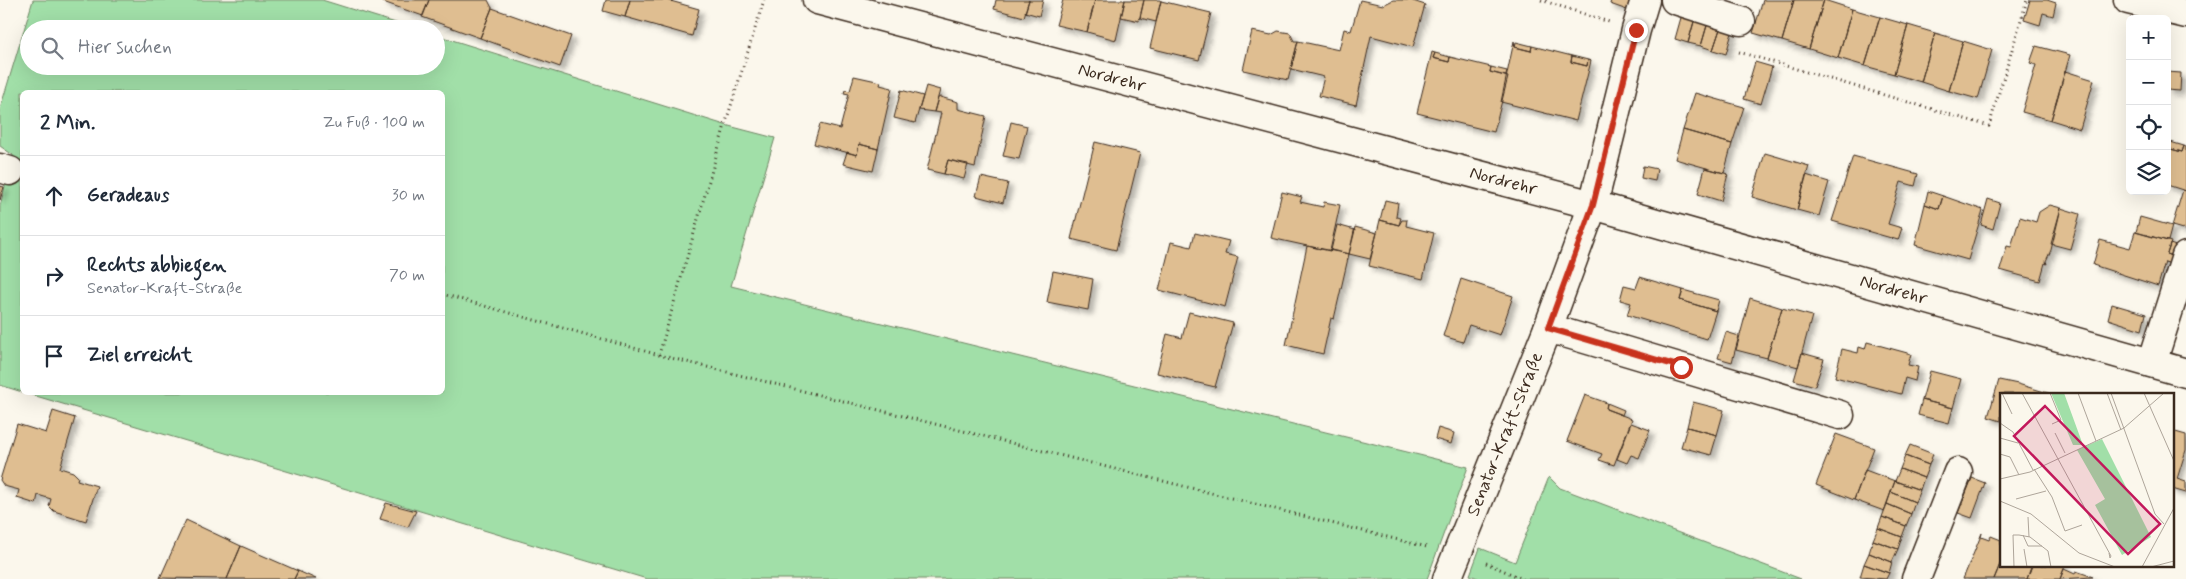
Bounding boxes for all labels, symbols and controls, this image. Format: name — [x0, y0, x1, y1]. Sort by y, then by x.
map controls — [2126, 15, 2171, 195]
button: + — [2126, 15, 2171, 60]
route end — [1625, 19, 1648, 42]
search box — [20, 20, 445, 75]
icon: search — [38, 34, 66, 62]
text: Hier suchen — [78, 35, 172, 60]
street label: Nordrehr — [1075, 57, 1149, 98]
button: − — [2126, 60, 2171, 105]
button: locate — [2126, 105, 2171, 150]
text: 2 Min. — [40, 109, 95, 137]
text: Zu Fuß · 100 m — [323, 112, 425, 133]
button: layers — [2126, 150, 2171, 195]
street label: Nordrehr — [1467, 161, 1541, 202]
icon: ahead — [40, 182, 68, 210]
text: Geradeaus — [87, 183, 169, 208]
text: 30 m — [392, 185, 425, 206]
text: Rechts abbiegen — [87, 253, 226, 278]
icon: right — [40, 262, 68, 290]
text: 70 m — [389, 265, 425, 286]
street label: Nordrehr — [1857, 269, 1931, 311]
text: Senator-Kraft-Straße — [87, 278, 242, 299]
icon: arrive — [40, 342, 68, 370]
text: Ziel erreicht — [87, 343, 192, 368]
street label: Senator-Kraft-Straße — [1461, 348, 1549, 520]
route start — [1670, 356, 1693, 379]
inset map — [2000, 393, 2174, 566]

